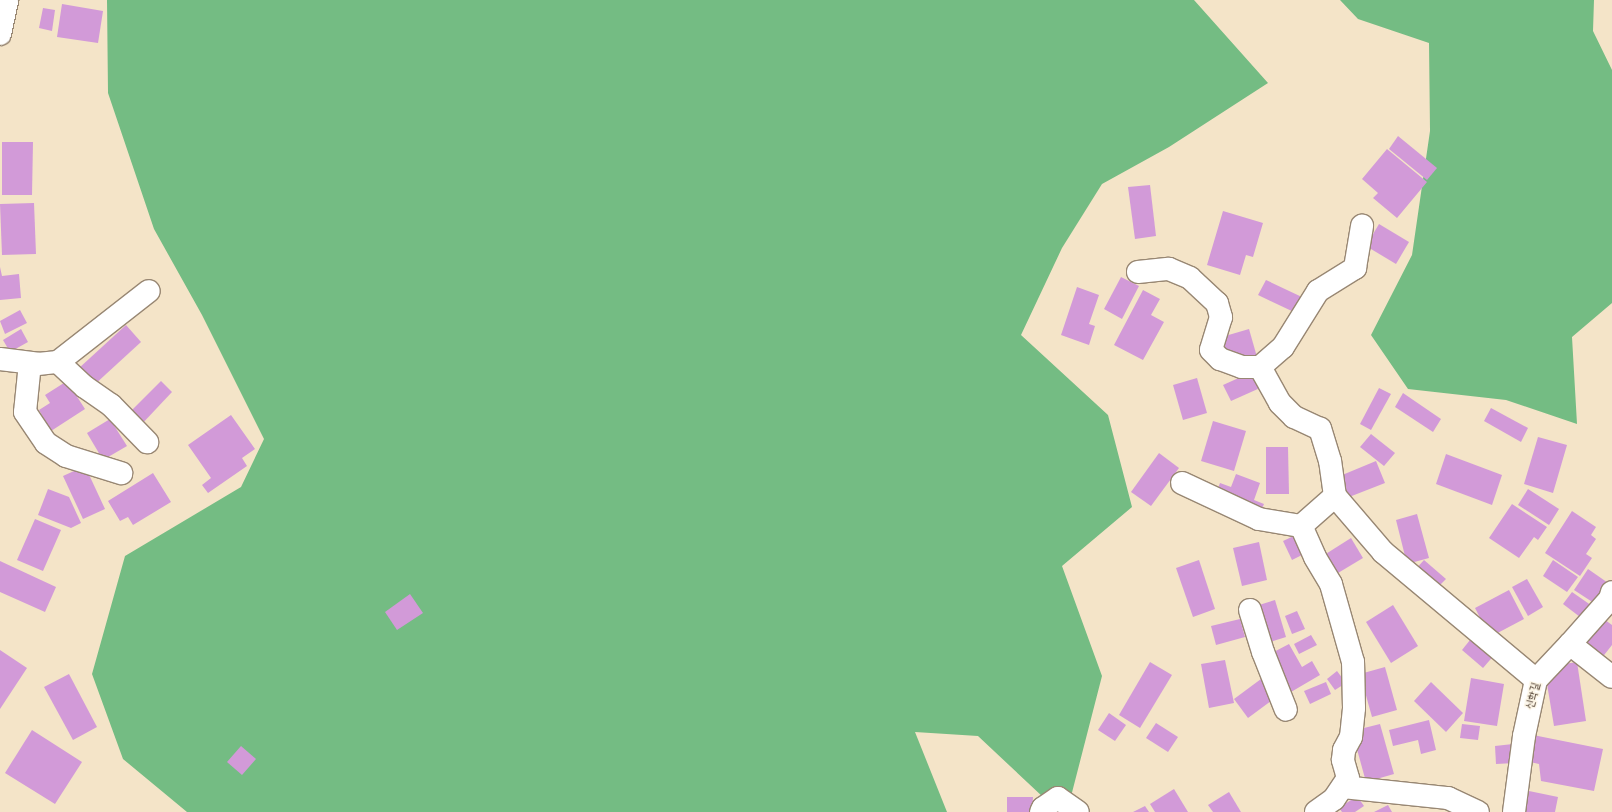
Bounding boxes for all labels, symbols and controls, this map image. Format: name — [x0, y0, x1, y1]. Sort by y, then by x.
street label: 신학길 — [1523, 681, 1543, 711]

